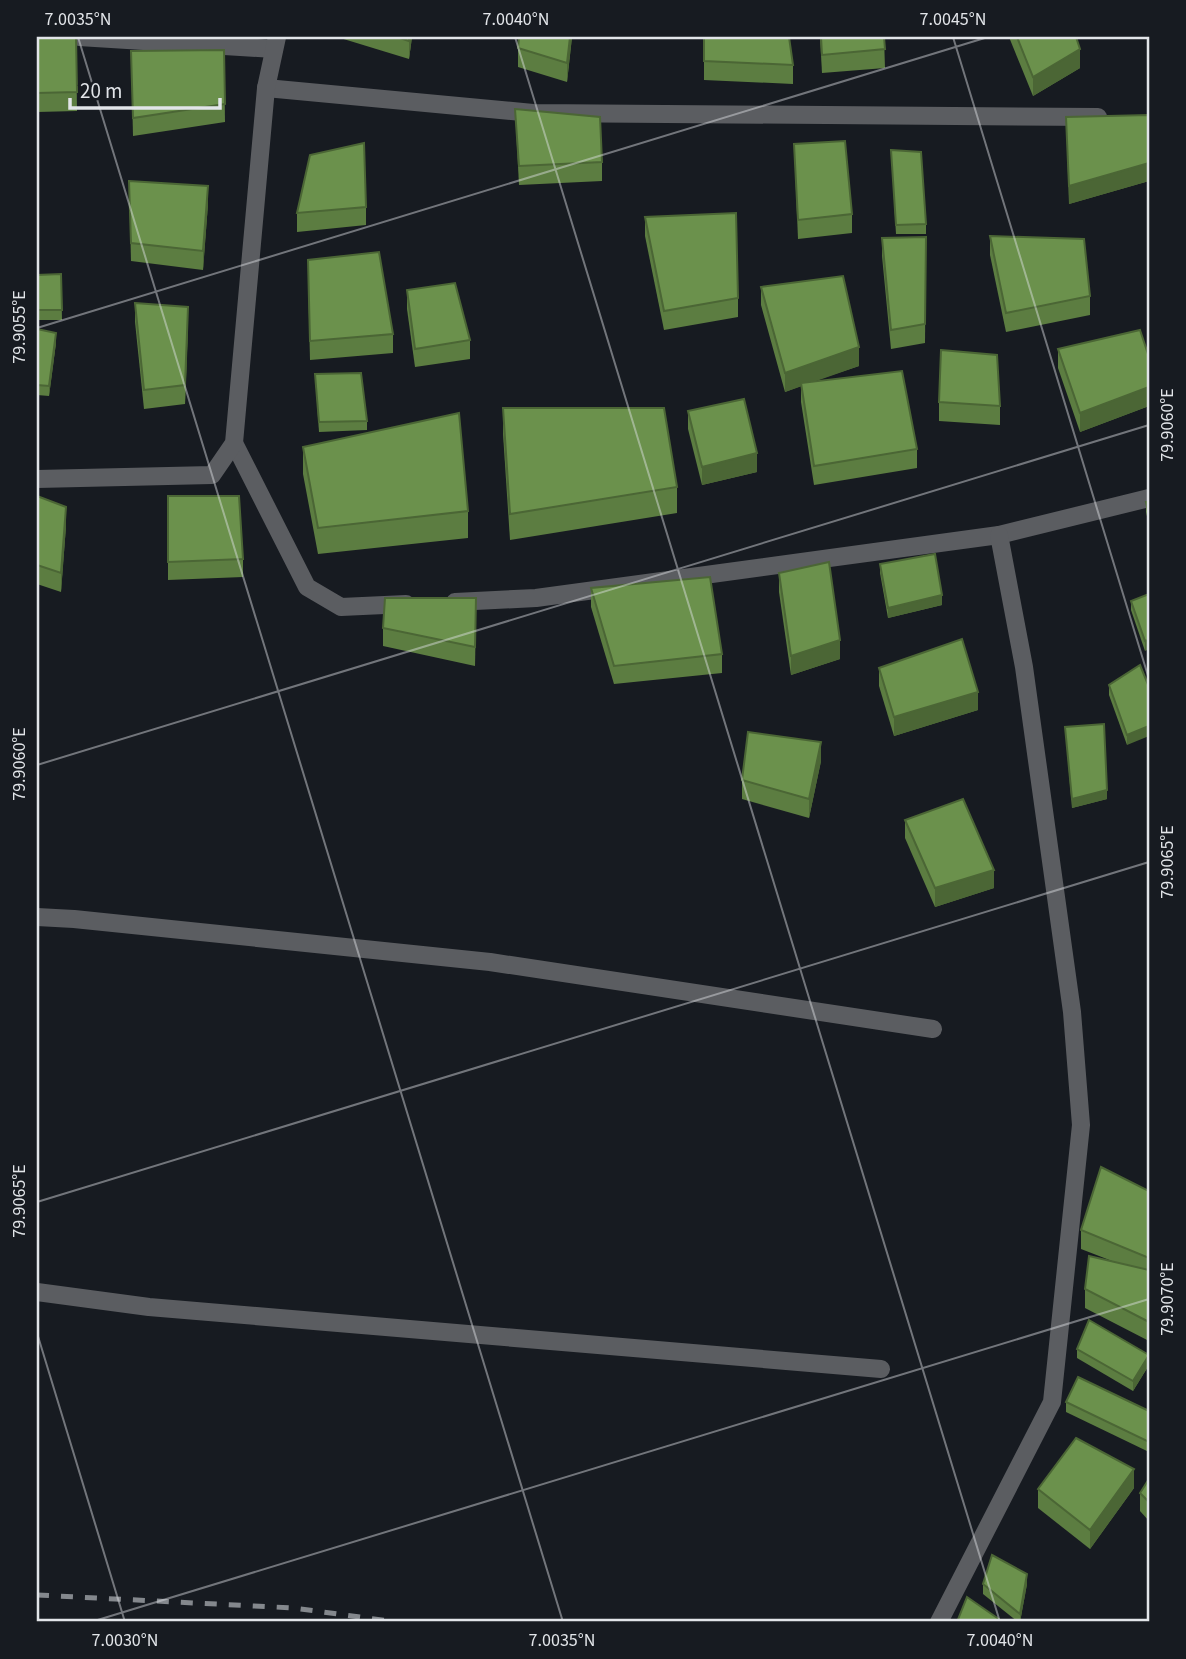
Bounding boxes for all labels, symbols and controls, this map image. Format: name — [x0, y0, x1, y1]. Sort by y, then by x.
text: 7.0035°N — [45, 7, 111, 32]
text: 7.0040°N — [483, 7, 549, 32]
text: 7.0045°N — [920, 7, 986, 32]
scale bar — [70, 66, 220, 110]
text: 20 m — [80, 76, 122, 106]
text: 79.9055°E — [7, 290, 32, 364]
text: 79.9060°E — [1155, 388, 1180, 462]
text: 79.9060°E — [7, 727, 32, 801]
text: 79.9065°E — [1155, 825, 1180, 899]
text: 79.9065°E — [7, 1164, 32, 1238]
text: 79.9070°E — [1155, 1262, 1180, 1336]
text: 7.0030°N — [92, 1628, 158, 1653]
text: 7.0035°N — [529, 1628, 595, 1653]
text: 7.0040°N — [967, 1628, 1033, 1653]

